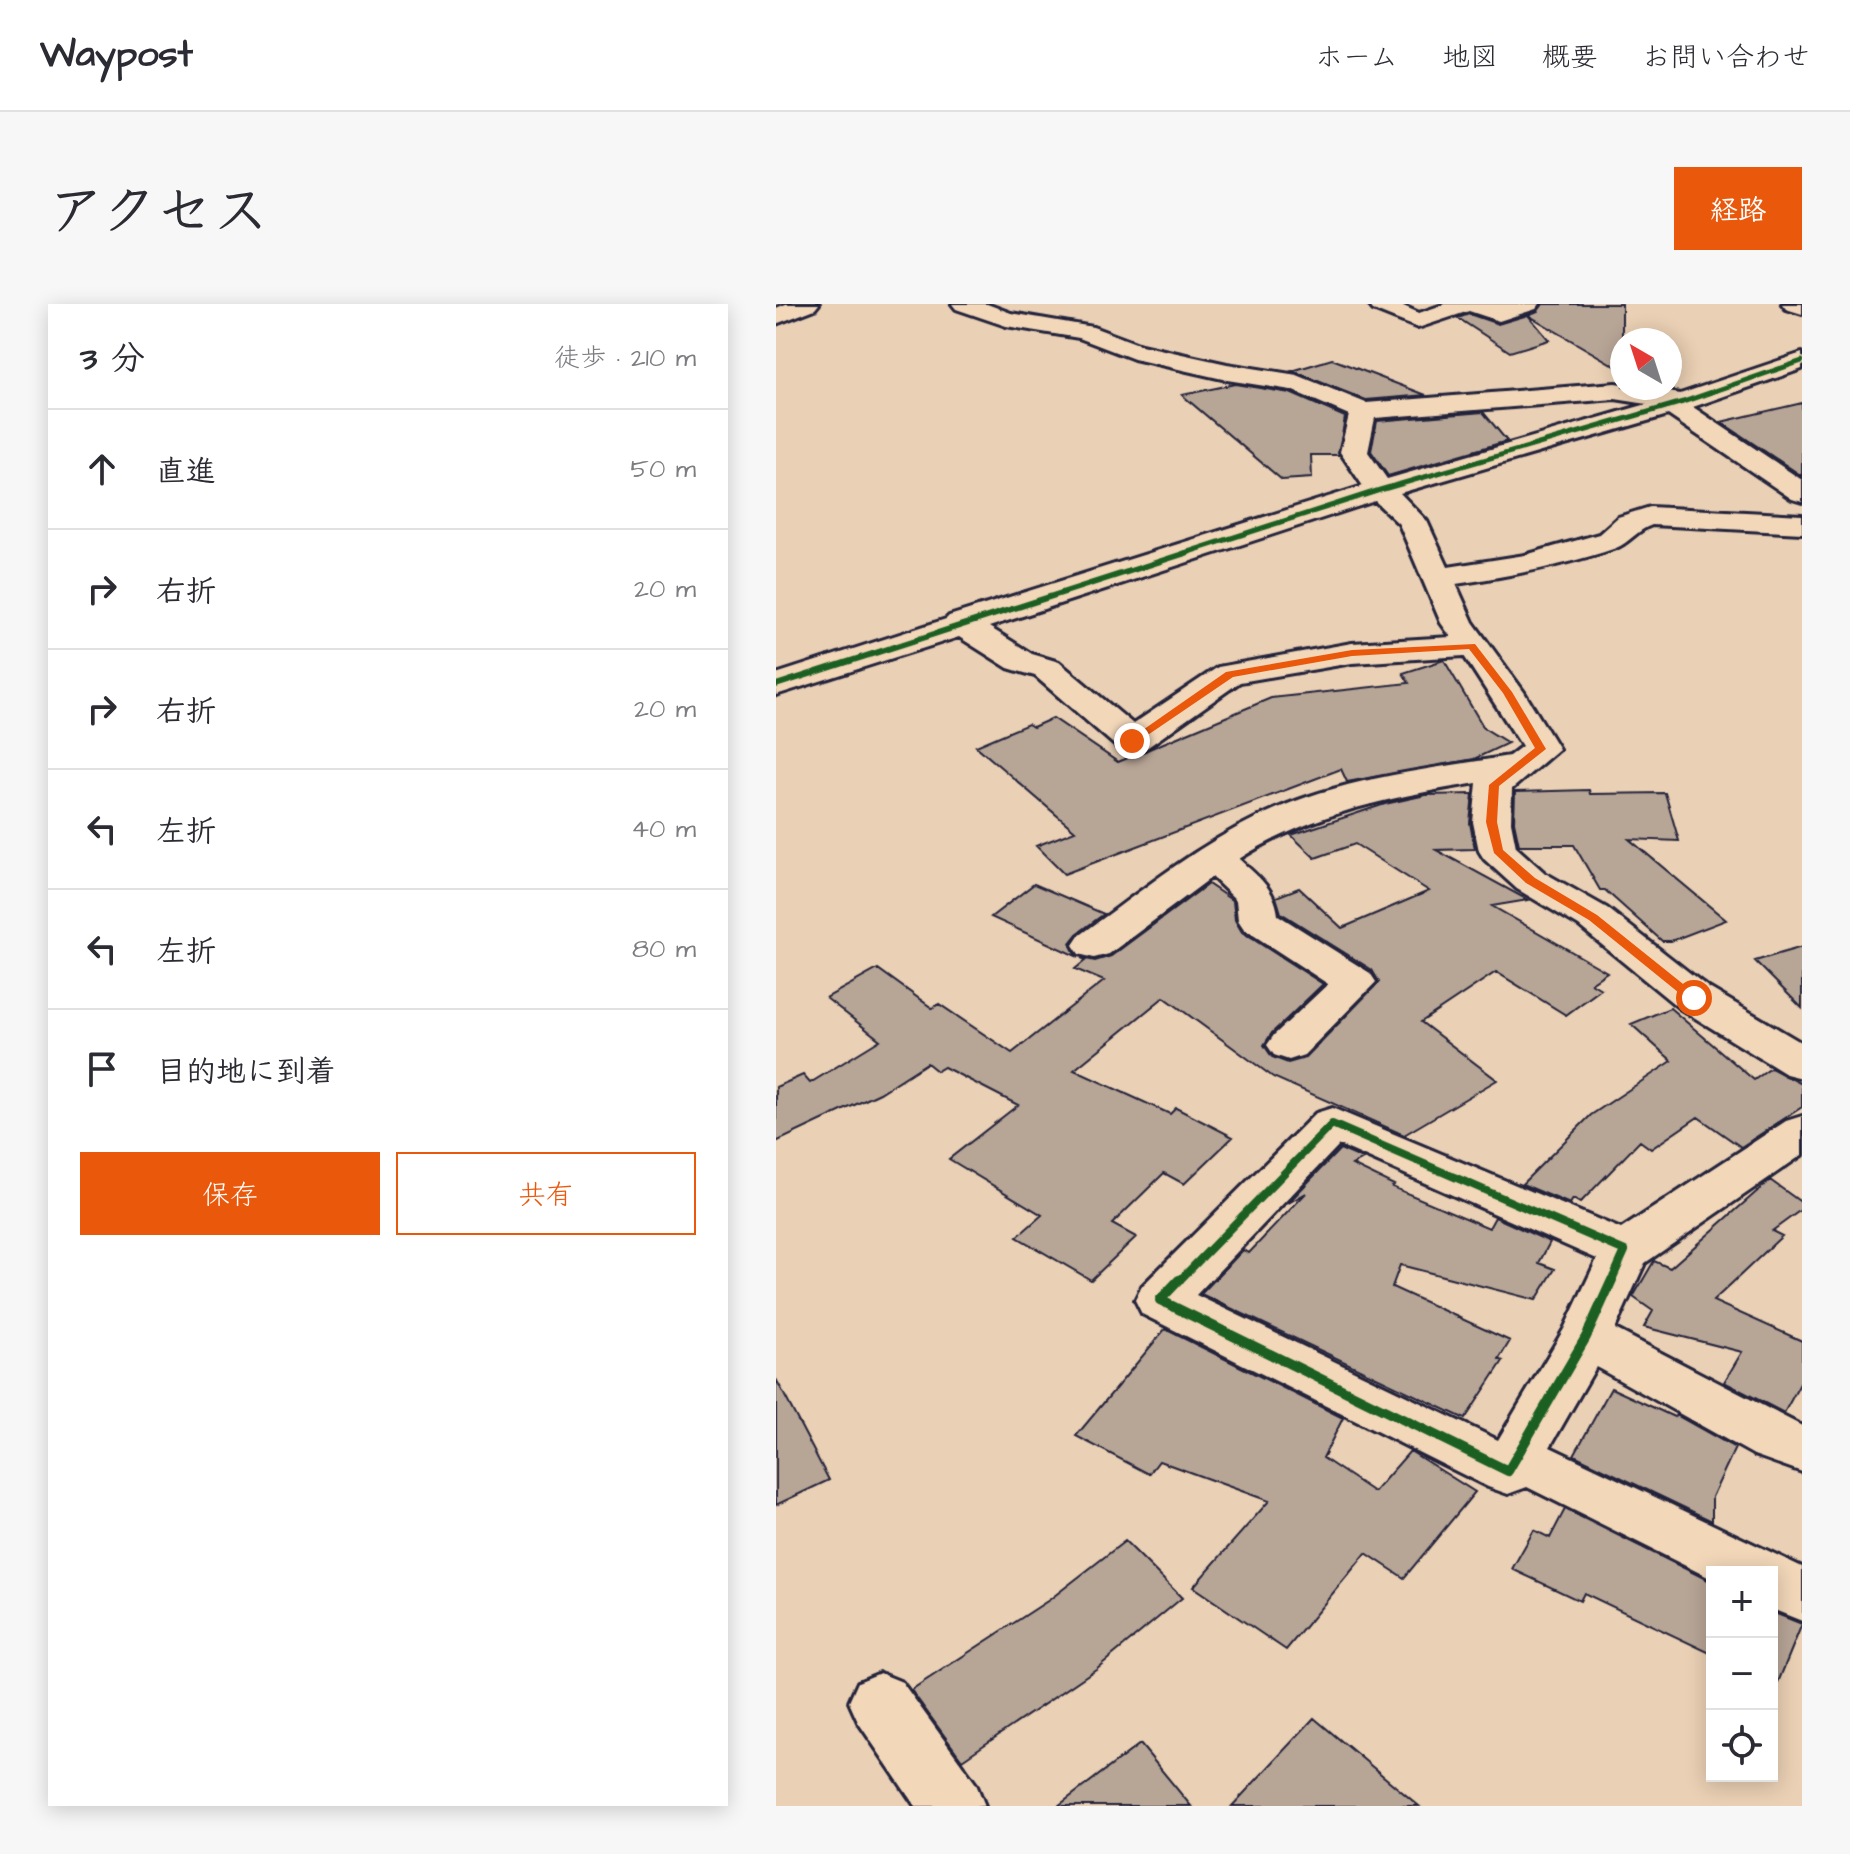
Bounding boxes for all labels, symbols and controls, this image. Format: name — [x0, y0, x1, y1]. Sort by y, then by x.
text: Waypost — [40, 29, 193, 81]
text: ホーム — [1315, 38, 1398, 77]
text: 地図 — [1442, 38, 1498, 77]
text: 概要 — [1542, 38, 1598, 77]
text: お問い合わせ — [1642, 38, 1810, 77]
button: 経路 — [1674, 167, 1802, 250]
text: アクセス — [48, 174, 269, 252]
north arrow — [1610, 328, 1682, 400]
text: 3 分 — [80, 335, 145, 383]
text: 徒歩 · 210 m — [554, 340, 696, 376]
icon: ahead — [80, 447, 124, 491]
text: 直進 — [156, 451, 216, 493]
text: 50 m — [631, 451, 696, 487]
icon: right — [80, 567, 124, 611]
text: 右折 — [156, 571, 216, 613]
text: 20 m — [634, 571, 696, 607]
icon: right — [80, 687, 124, 731]
text: 右折 — [156, 691, 216, 733]
text: 20 m — [634, 691, 696, 727]
route end — [1114, 723, 1150, 759]
icon: left — [80, 807, 124, 851]
text: 左折 — [156, 811, 216, 853]
text: 40 m — [631, 811, 696, 847]
icon: left — [80, 927, 124, 971]
text: 左折 — [156, 931, 216, 973]
text: 80 m — [632, 931, 696, 967]
route start — [1676, 980, 1712, 1016]
icon: arrive — [80, 1047, 124, 1091]
text: 目的地に到着 — [156, 1051, 336, 1093]
button: 保存 — [80, 1152, 380, 1235]
button: 共有 — [396, 1152, 696, 1235]
map controls — [1706, 1566, 1778, 1782]
button: + — [1706, 1566, 1778, 1638]
button: − — [1706, 1638, 1778, 1710]
button: locate — [1706, 1710, 1778, 1782]

